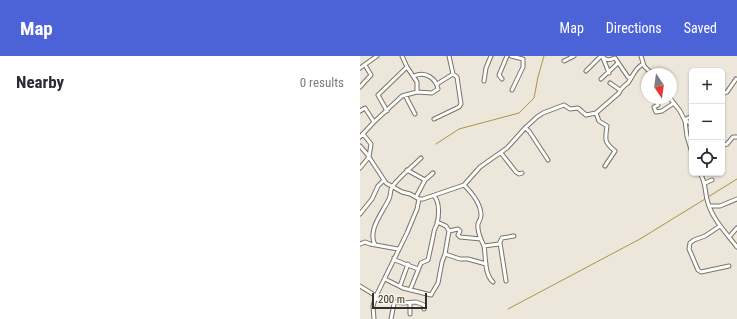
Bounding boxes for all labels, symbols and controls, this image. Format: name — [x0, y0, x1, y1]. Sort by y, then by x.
text: Map — [20, 17, 53, 40]
text: Map — [560, 20, 584, 36]
text: Directions — [606, 20, 662, 36]
text: Saved — [684, 20, 717, 36]
north arrow — [641, 68, 677, 104]
map controls — [689, 68, 725, 176]
button: + — [689, 68, 725, 104]
text: Nearby — [16, 72, 64, 92]
text: 0 results — [300, 75, 344, 90]
button: − — [689, 104, 725, 140]
button: locate — [689, 140, 725, 176]
scale bar — [372, 291, 427, 310]
text: 200 m — [378, 293, 405, 306]

